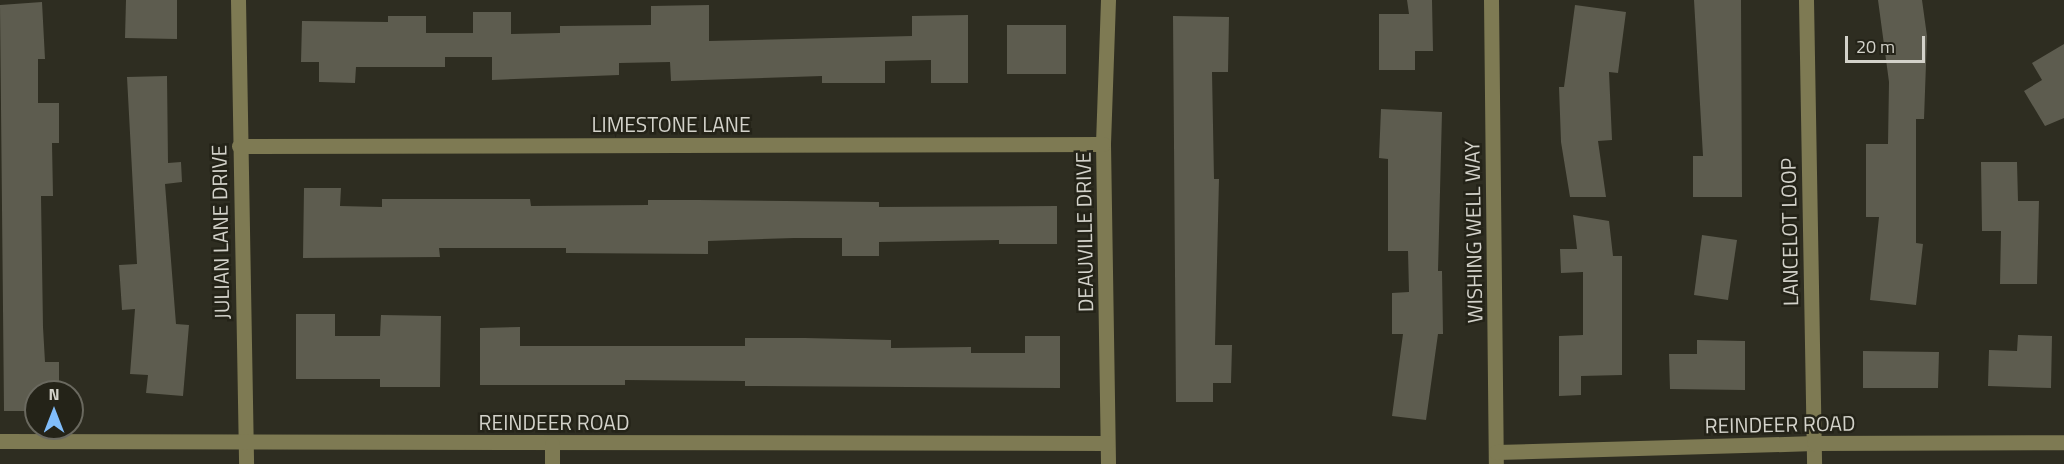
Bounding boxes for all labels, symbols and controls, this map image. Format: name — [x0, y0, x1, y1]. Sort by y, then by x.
scale bar — [1848, 24, 1928, 62]
text: 20 m — [1856, 33, 1895, 60]
street label: LIMESTONE LANE — [591, 111, 751, 137]
street label: WISHING WELL WAY — [1459, 141, 1487, 323]
street label: JULIAN LANE DRIVE — [206, 144, 234, 320]
street label: DEAUVILLE DRIVE — [1070, 152, 1098, 312]
street label: LANCELOT LOOP — [1775, 158, 1803, 306]
north arrow — [24, 380, 84, 440]
text: N — [48, 382, 60, 406]
street label: REINDEER ROAD — [479, 409, 629, 435]
street label: REINDEER ROAD — [1704, 410, 1856, 438]

